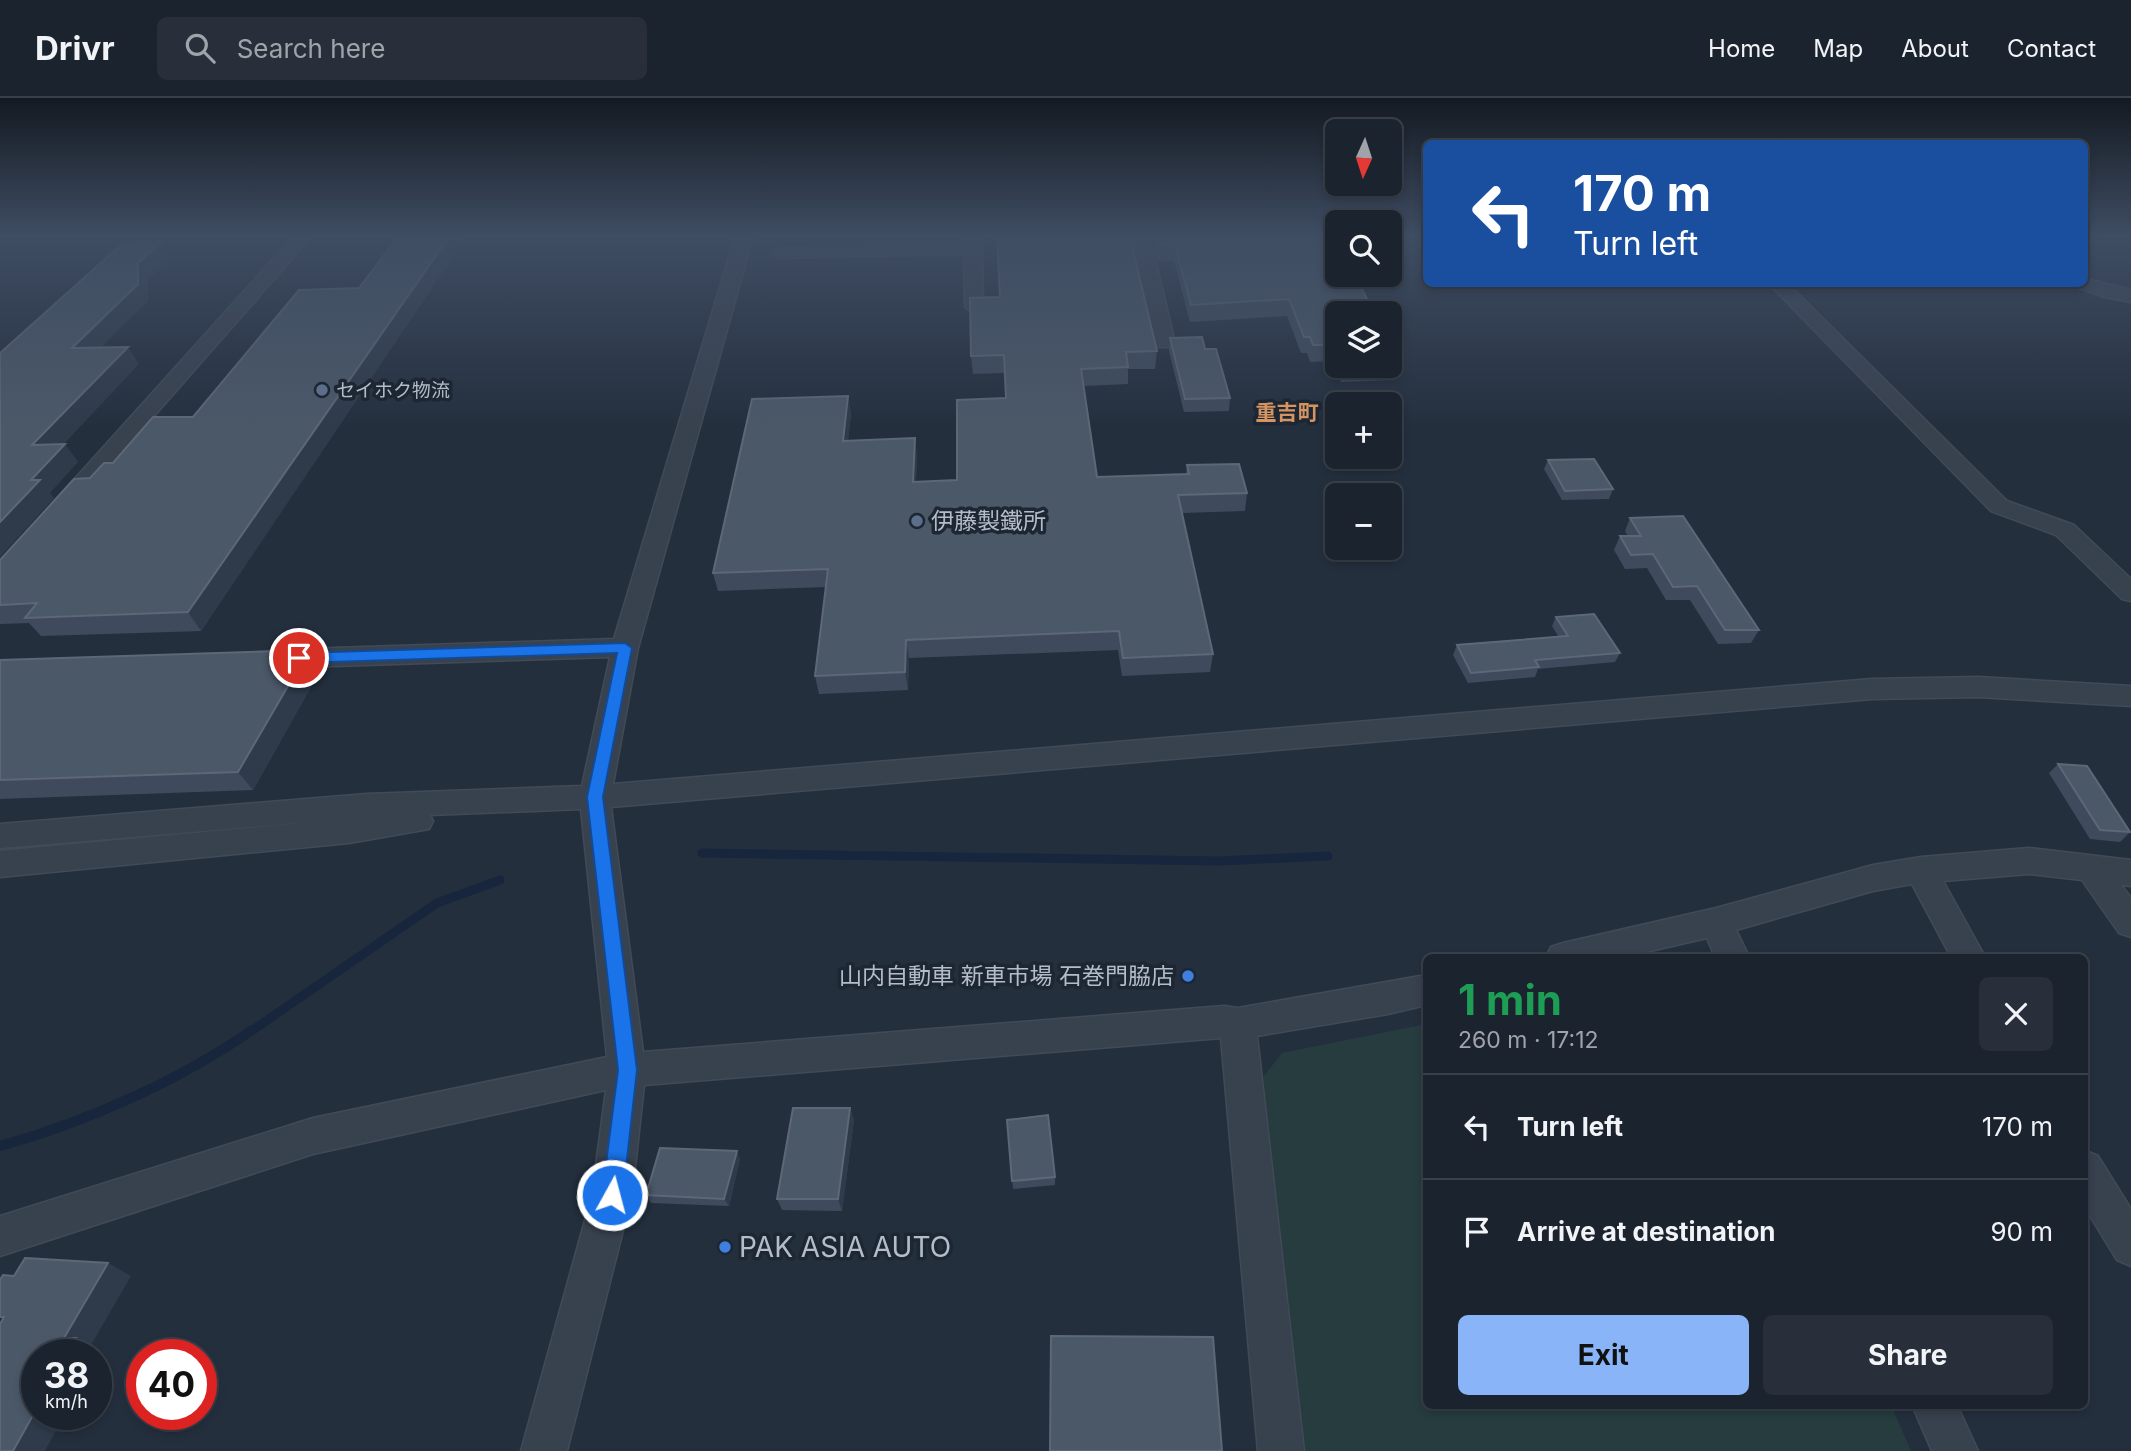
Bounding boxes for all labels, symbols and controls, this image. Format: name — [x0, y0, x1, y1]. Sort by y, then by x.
search box — [157, 17, 647, 80]
text: Drivr — [35, 28, 115, 68]
icon: search — [181, 29, 219, 67]
text: Search here — [237, 33, 385, 64]
text: Home — [1708, 34, 1775, 63]
text: Map — [1813, 34, 1863, 63]
text: About — [1901, 34, 1969, 63]
text: Contact — [2007, 34, 2096, 63]
north arrow — [1325, 119, 1402, 196]
map controls — [1325, 119, 1402, 560]
text: 170 m — [1573, 164, 1711, 223]
icon: left — [1458, 168, 1549, 259]
button: search — [1325, 210, 1402, 287]
text: Turn left — [1573, 224, 1698, 263]
button: layers — [1325, 301, 1402, 378]
place label: セイホク物流 — [336, 379, 450, 402]
marker: セイホク物流 — [314, 382, 330, 398]
button: + — [1325, 392, 1402, 469]
district label: 重吉町 — [1256, 400, 1319, 425]
button: − — [1325, 483, 1402, 560]
place label: 伊藤製鐵所 — [931, 507, 1046, 535]
marker: 伊藤製鐵所 — [909, 513, 925, 529]
pin — [269, 628, 329, 688]
icon: arrive — [280, 639, 318, 677]
place label: 山内自動車 新車市場 石巻門脇店 — [839, 962, 1174, 990]
marker: 山内自動車 新車市場 石巻門脇店 — [1180, 968, 1196, 984]
text: 1 min — [1458, 974, 1562, 1025]
button: close — [1979, 977, 2053, 1051]
text: 260 m · 17:12 — [1458, 1026, 1599, 1054]
icon: left — [1458, 1108, 1496, 1146]
text: Turn left — [1517, 1111, 1623, 1142]
text: 170 m — [1982, 1111, 2053, 1142]
position arrow — [575, 1158, 649, 1232]
icon: arrive — [1458, 1213, 1496, 1251]
text: Arrive at destination — [1517, 1216, 1776, 1247]
text: 90 m — [1990, 1216, 2053, 1247]
place label: PAK ASIA AUTO — [739, 1230, 951, 1264]
marker: PAK ASIA AUTO — [717, 1239, 733, 1255]
button: Exit — [1458, 1315, 1749, 1395]
button: Share — [1763, 1315, 2053, 1395]
speed limit sign: 40 — [126, 1339, 217, 1430]
text: 38 — [44, 1354, 89, 1396]
text: km/h — [45, 1391, 88, 1412]

